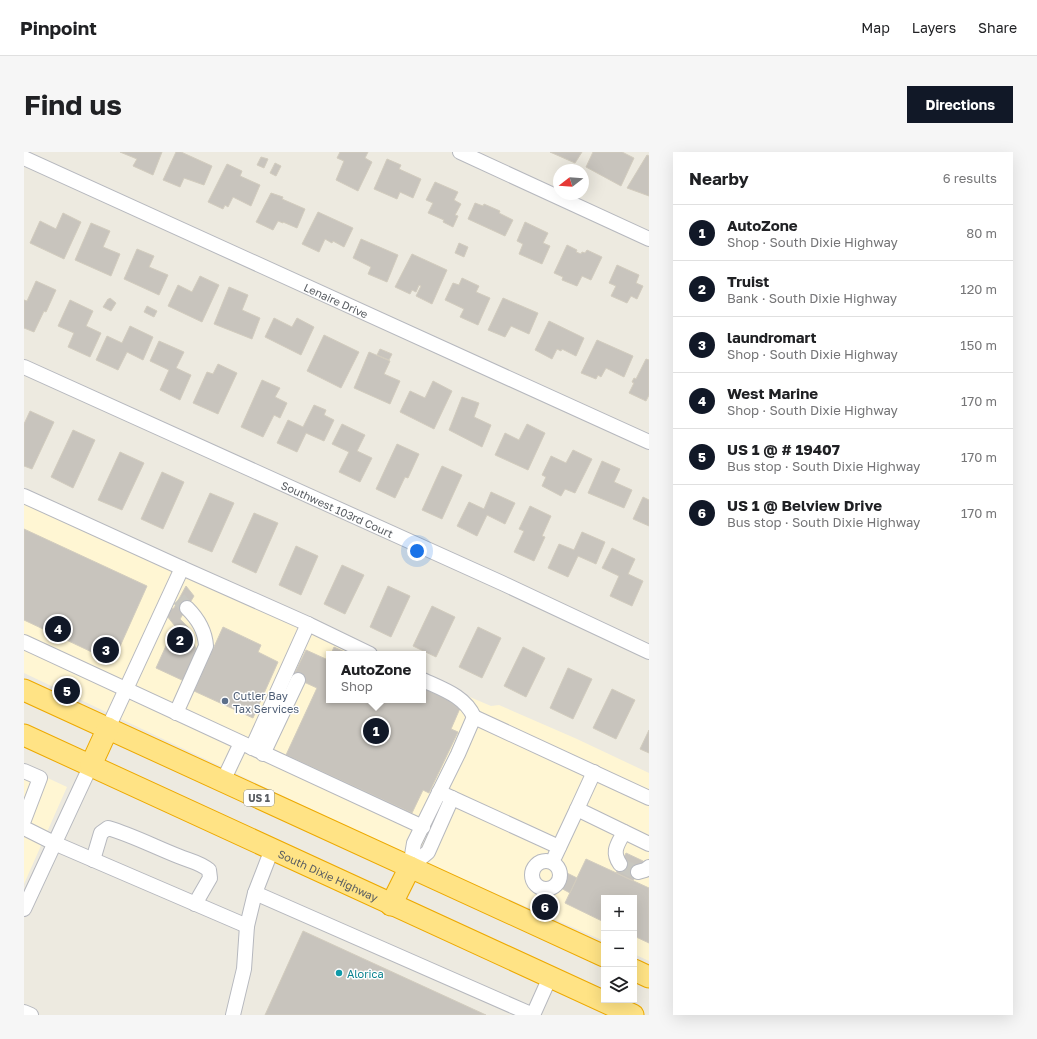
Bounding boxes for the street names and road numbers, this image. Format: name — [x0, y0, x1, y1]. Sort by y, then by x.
street label: Lenaire Drive — [302, 280, 370, 320]
street label: Southwest 103rd Court — [279, 478, 396, 540]
road number: US 1 — [244, 790, 274, 806]
street label: South Dixie Highway — [276, 846, 380, 904]

